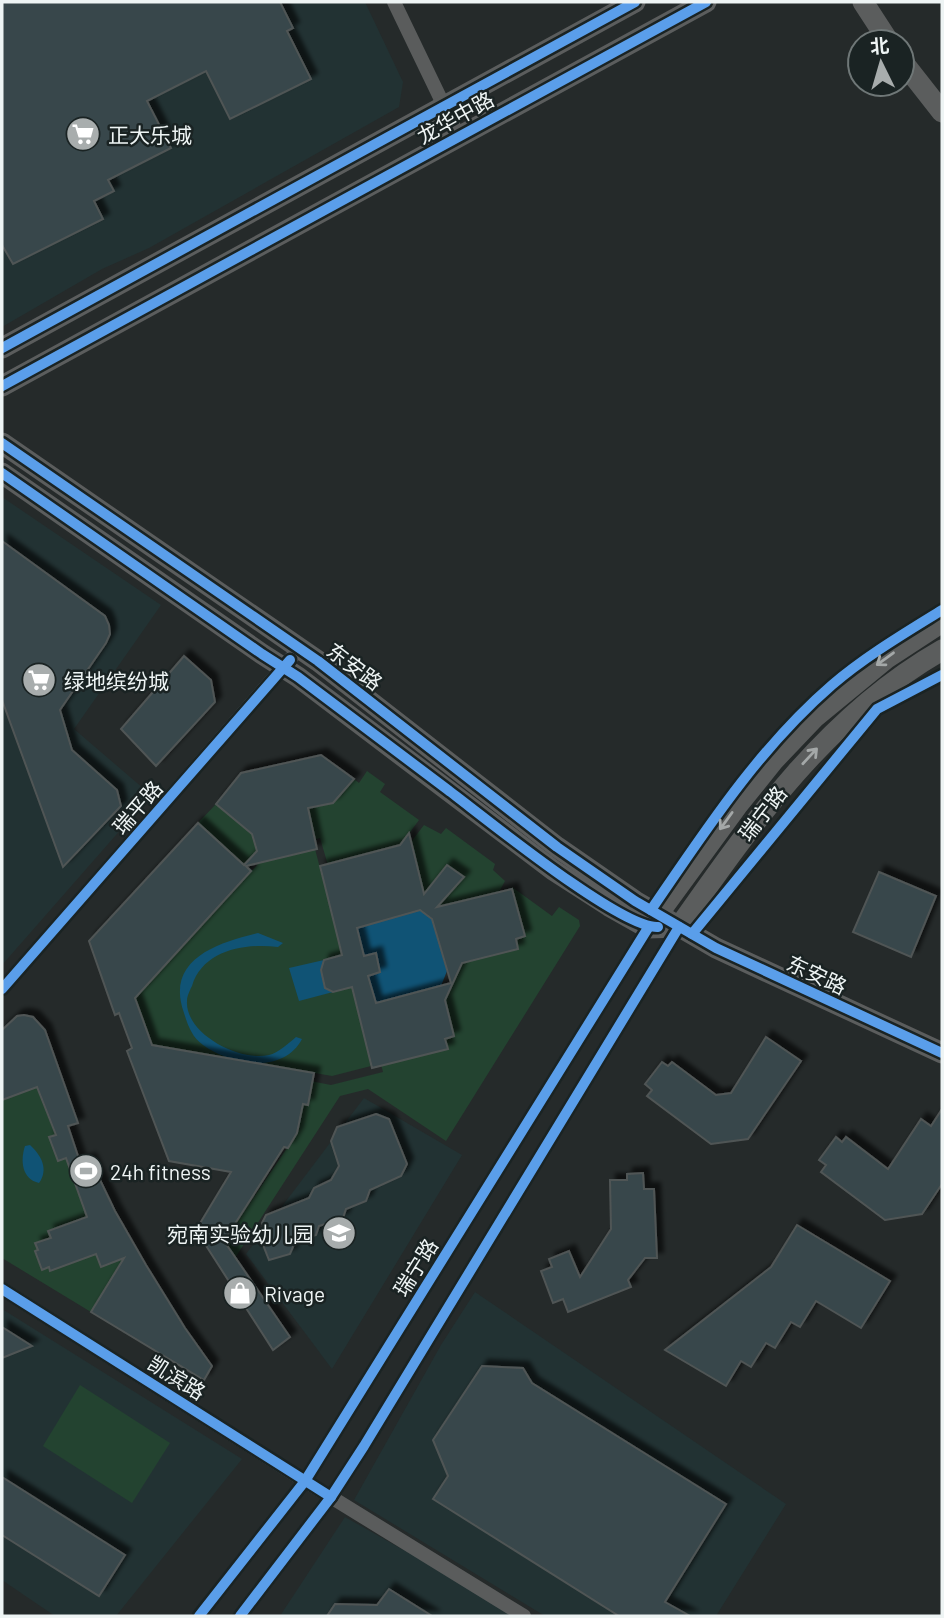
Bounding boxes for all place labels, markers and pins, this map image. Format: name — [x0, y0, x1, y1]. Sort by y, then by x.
supermarket icon: 正大乐城 — [64, 115, 102, 153]
place label: 正大乐城 — [108, 122, 192, 147]
supermarket icon: 绿地缤纷城 — [20, 661, 58, 699]
place label: 绿地缤纷城 — [64, 668, 169, 693]
sports icon: 24h fitness — [67, 1152, 105, 1190]
place label: 24h fitness — [110, 1159, 211, 1184]
school or university icon: 宛南实验幼儿园 — [320, 1214, 358, 1252]
place label: 宛南实验幼儿园 — [167, 1221, 314, 1246]
shop icon: Rivage — [221, 1274, 259, 1312]
place label: Rivage — [264, 1281, 325, 1306]

